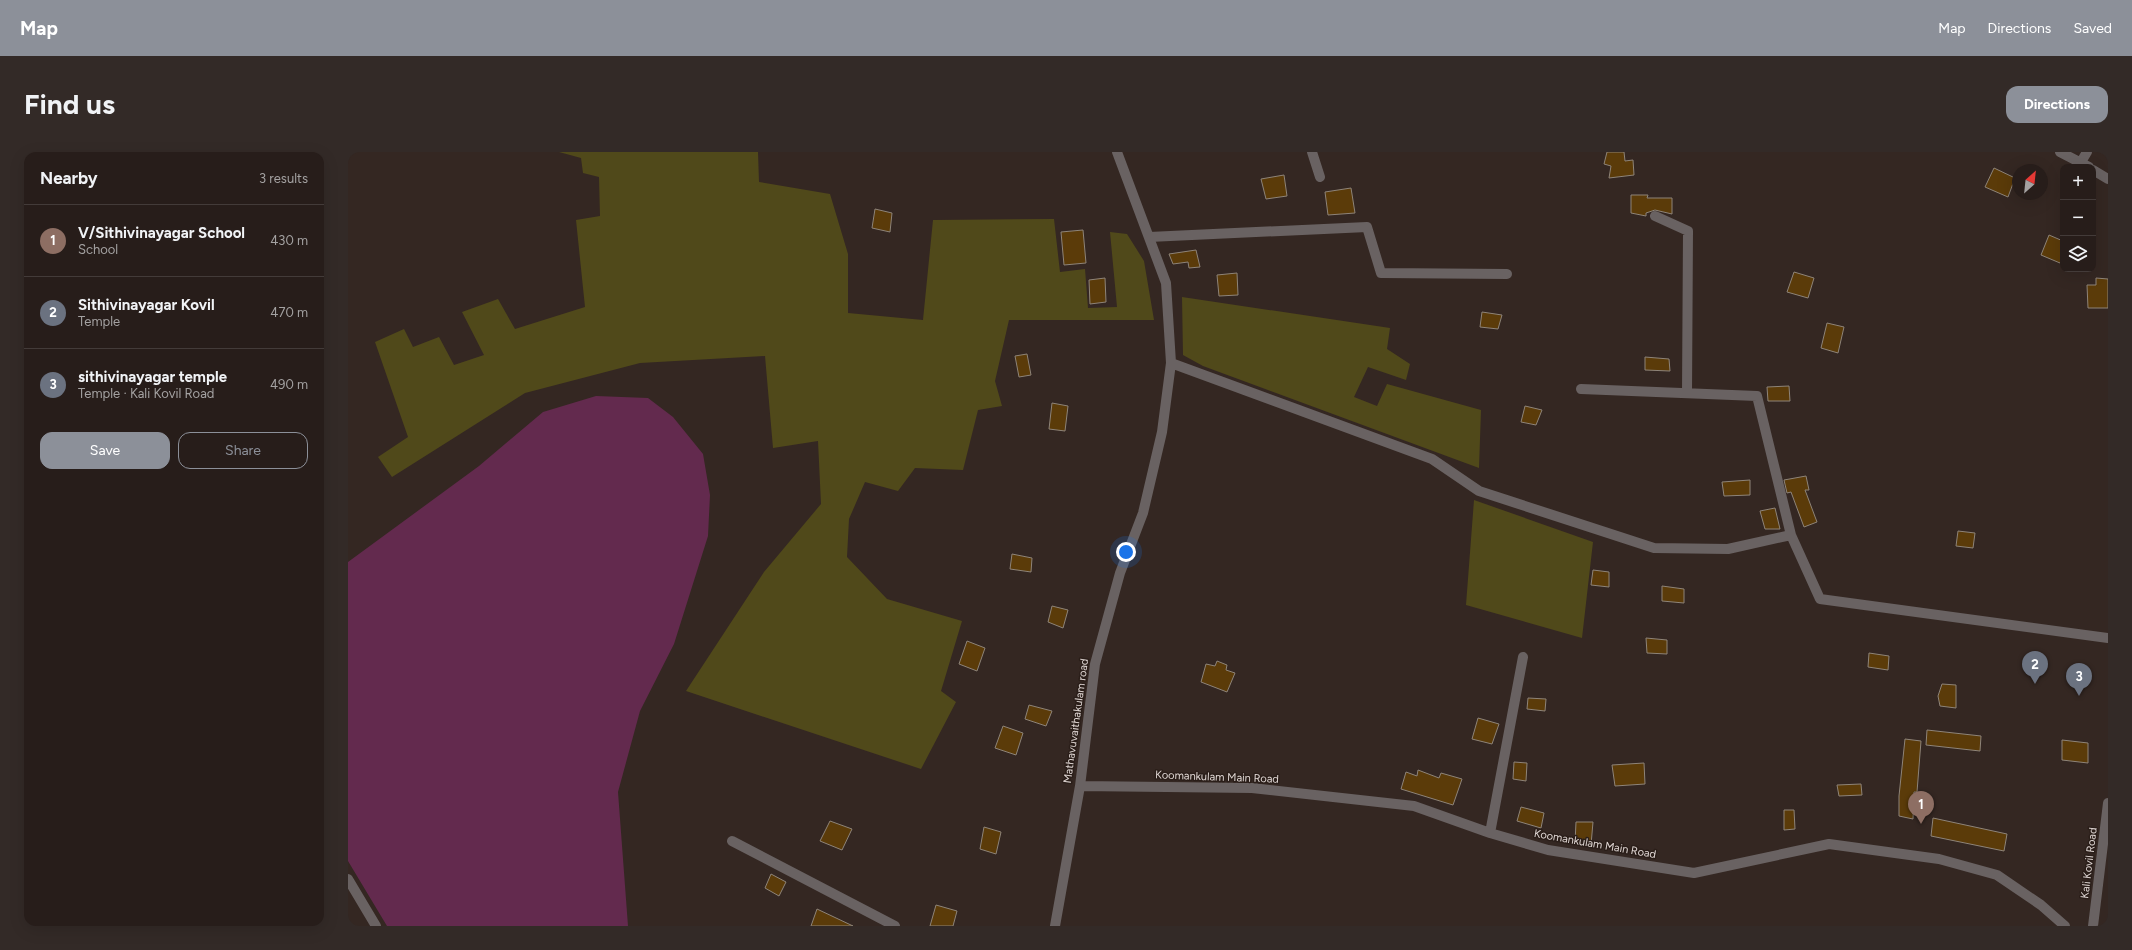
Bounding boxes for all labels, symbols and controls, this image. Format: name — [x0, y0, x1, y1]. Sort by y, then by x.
text: Map — [20, 17, 58, 40]
text: Map — [1938, 20, 1966, 37]
text: Directions — [1988, 20, 2051, 37]
text: Saved — [2073, 20, 2112, 37]
button: Directions — [2006, 86, 2108, 123]
text: Find us — [24, 87, 115, 121]
north arrow — [2012, 164, 2048, 200]
map controls — [2060, 164, 2096, 272]
button: + — [2060, 164, 2096, 200]
text: Nearby — [40, 168, 98, 188]
text: 3 results — [259, 171, 308, 186]
button: − — [2060, 200, 2096, 236]
text: V/Sithivinayagar School — [78, 224, 245, 242]
text: 1 — [50, 233, 56, 248]
text: 430 m — [270, 233, 308, 248]
button: layers — [2060, 236, 2096, 272]
text: School — [78, 242, 118, 257]
text: Sithivinayagar Kovil — [78, 296, 215, 314]
text: 2 — [49, 305, 57, 320]
text: 470 m — [270, 305, 308, 320]
text: Temple — [78, 314, 120, 329]
text: sithivinayagar temple — [78, 368, 227, 386]
text: 3 — [49, 377, 57, 392]
text: 490 m — [270, 377, 308, 392]
text: Temple · Kali Kovil Road — [78, 386, 214, 401]
button: Save — [40, 432, 170, 469]
button: Share — [178, 432, 308, 469]
your location — [1116, 542, 1136, 562]
pin: 2 — [2022, 651, 2048, 684]
street label: Mathavuvaithakulam road — [1061, 658, 1091, 784]
pin: 3 — [2066, 663, 2092, 696]
street label: Koomankulam Main Road — [1155, 768, 1279, 786]
pin: 1 — [1908, 791, 1934, 824]
street label: Koomankulam Main Road — [1533, 827, 1657, 861]
street label: Kali Kovil Road — [2078, 827, 2100, 899]

